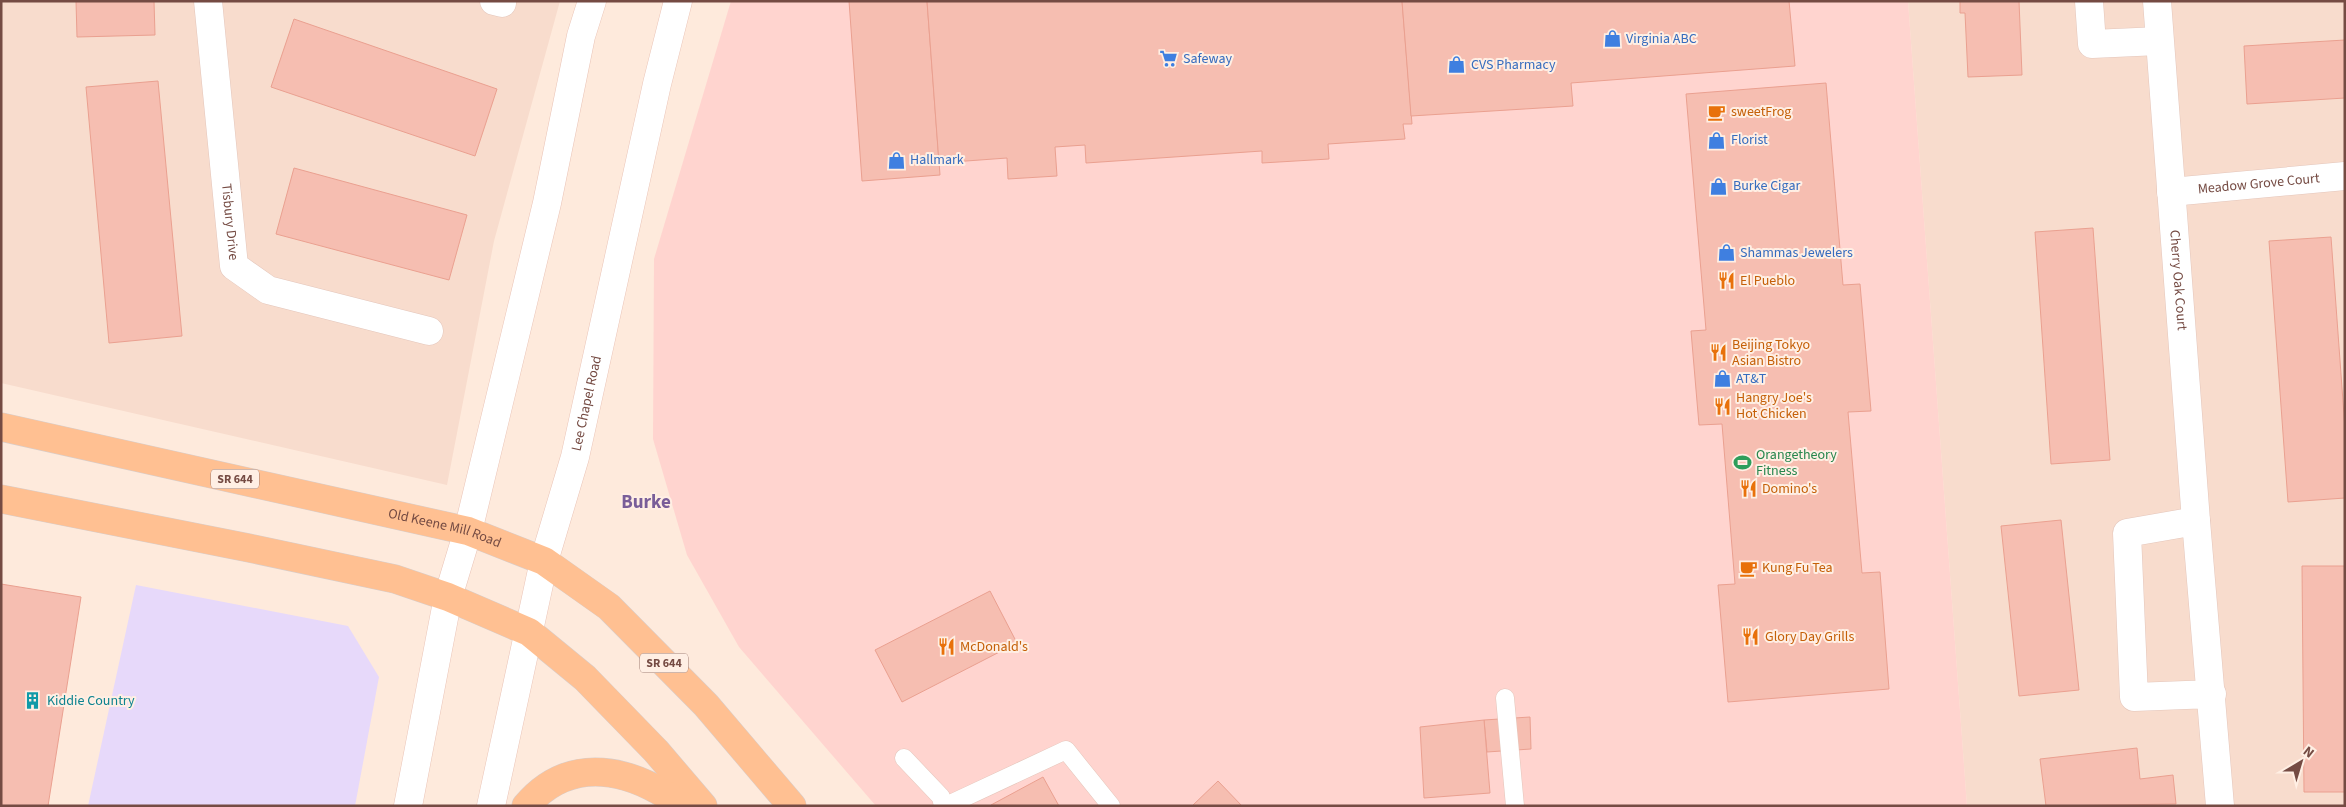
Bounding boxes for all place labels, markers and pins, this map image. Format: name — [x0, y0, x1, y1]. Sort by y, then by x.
shop icon: Virginia ABC — [1602, 29, 1622, 49]
place label: Virginia ABC — [1626, 29, 1697, 49]
supermarket icon: Safeway — [1159, 49, 1179, 69]
place label: Safeway — [1183, 49, 1232, 69]
shop icon: CVS Pharmacy — [1447, 55, 1467, 75]
place label: CVS Pharmacy — [1471, 55, 1556, 75]
cafe icon: sweetFrog — [1707, 102, 1727, 122]
place label: sweetFrog — [1731, 102, 1791, 122]
shop icon: Florist — [1707, 130, 1727, 150]
place label: Florist — [1731, 130, 1768, 150]
shop icon: Hallmark — [886, 150, 906, 170]
place label: Hallmark — [910, 150, 964, 170]
shop icon: Burke Cigar — [1709, 176, 1729, 196]
place label: Burke Cigar — [1733, 176, 1800, 196]
shop icon: Shammas Jewelers — [1716, 243, 1736, 263]
place label: Shammas Jewelers — [1740, 243, 1853, 263]
restaurant icon: El Pueblo — [1716, 271, 1736, 291]
place label: El Pueblo — [1740, 271, 1795, 291]
place label: Beijing Tokyo Asian Bistro — [1732, 335, 1810, 371]
restaurant icon: Beijing Tokyo Asian Bistro — [1708, 343, 1728, 363]
shop icon: AT&T — [1712, 369, 1732, 389]
place label: AT&T — [1736, 369, 1767, 389]
place label: Hangry Joe's Hot Chicken — [1736, 388, 1812, 424]
restaurant icon: Hangry Joe's Hot Chicken — [1712, 396, 1732, 416]
place label: Orangetheory Fitness — [1756, 445, 1837, 481]
sports icon: Orangetheory Fitness — [1732, 453, 1752, 473]
restaurant icon: Domino's — [1738, 479, 1758, 499]
place label: Domino's — [1762, 479, 1817, 499]
cafe icon: Kung Fu Tea — [1738, 558, 1758, 578]
place label: Kung Fu Tea — [1762, 558, 1833, 578]
restaurant icon: Glory Day Grills — [1741, 627, 1761, 647]
place label: Glory Day Grills — [1765, 627, 1854, 647]
restaurant icon: McDonald's — [936, 637, 956, 657]
place label: McDonald's — [960, 637, 1028, 657]
building icon: Kiddie Country — [23, 691, 43, 711]
place label: Kiddie Country — [47, 691, 135, 711]

